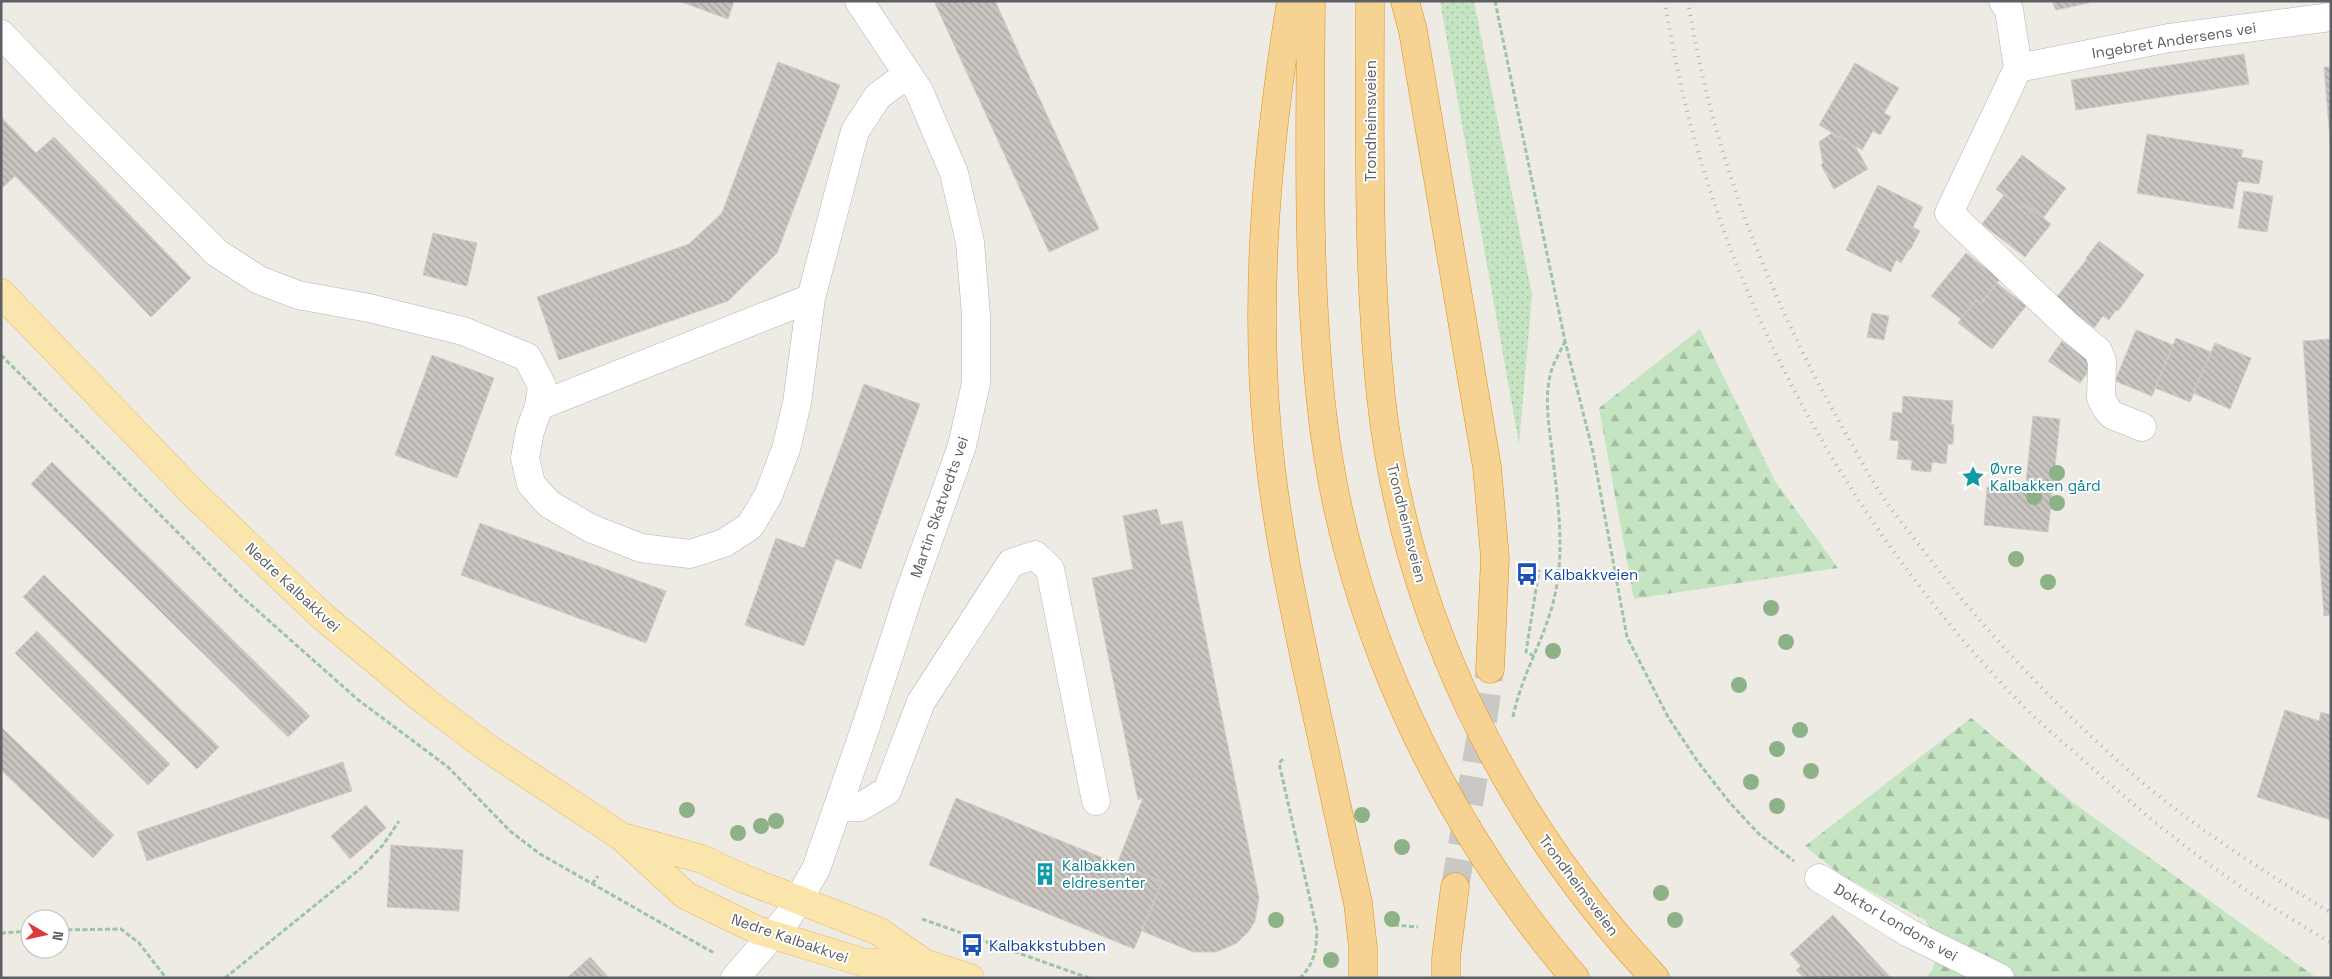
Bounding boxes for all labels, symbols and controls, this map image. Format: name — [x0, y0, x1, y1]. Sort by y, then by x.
street label: Ingebret Andersens vei — [2090, 18, 2258, 62]
street label: Trondheimsveien — [1361, 60, 1380, 182]
street label: Martin Skatvedts vei — [906, 434, 972, 580]
place label: Øvre Kalbakken gård — [1990, 459, 2101, 495]
street label: Trondheimsveien — [1383, 462, 1431, 584]
place icon: Øvre Kalbakken gård — [1960, 464, 1986, 490]
street label: Nedre Kalbakkvei — [242, 538, 344, 636]
bus stop icon: Kalbakkveien — [1514, 561, 1540, 587]
place label: Kalbakkveien — [1544, 565, 1638, 584]
street label: Trondheimsveien — [1535, 831, 1623, 939]
place label: Kalbakken eldresenter — [1062, 856, 1146, 892]
building icon: Kalbakken eldresenter — [1032, 861, 1058, 887]
street label: Doktor Londons vei — [1831, 879, 1961, 965]
north arrow — [20, 909, 70, 959]
street label: Nedre Kalbakkvei — [729, 909, 851, 967]
text: N — [48, 930, 67, 942]
bus stop icon: Kalbakkstubben — [959, 932, 985, 958]
place label: Kalbakkstubben — [989, 936, 1106, 955]

